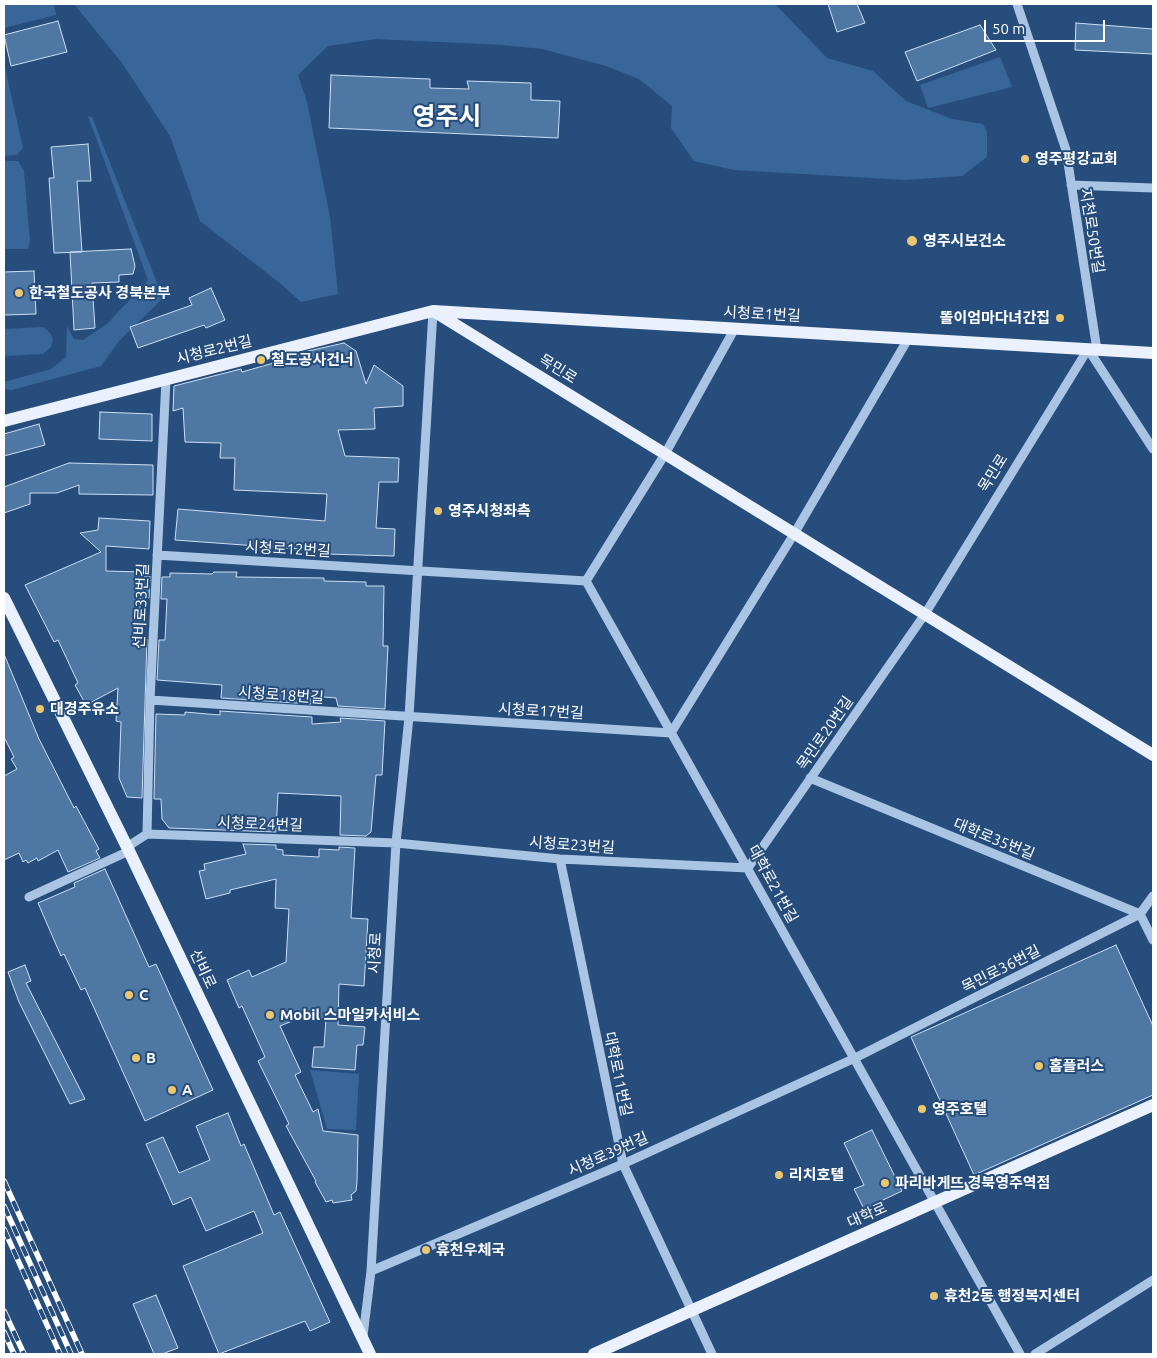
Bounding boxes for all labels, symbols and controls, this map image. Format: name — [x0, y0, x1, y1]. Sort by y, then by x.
scale bar — [987, 10, 1108, 42]
text: 50 m — [992, 20, 1025, 37]
district label: 영주시 — [413, 102, 481, 132]
place label: 영주평강교회 — [1035, 150, 1118, 168]
marker: 영주평강교회 — [1019, 153, 1031, 165]
street label: 지천로50번길 — [1076, 187, 1108, 275]
place label: 영주시보건소 — [923, 232, 1006, 250]
marker: 영주시보건소 — [905, 234, 919, 248]
place label: 한국철도공사 경북본부 — [29, 284, 171, 302]
marker: 한국철도공사 경북본부 — [13, 287, 25, 299]
street label: 시청로1번길 — [723, 303, 801, 325]
place label: 똘이엄마다녀간집 — [940, 309, 1050, 327]
marker: 똘이엄마다녀간집 — [1054, 312, 1066, 324]
street label: 시청로2번길 — [174, 332, 254, 368]
street label: 목민로 — [536, 350, 580, 388]
place label: 철도공사건너 — [271, 351, 354, 369]
marker: 철도공사건너 — [255, 354, 267, 366]
street label: 목민로 — [974, 451, 1012, 495]
place label: 영주시청좌측 — [448, 502, 531, 520]
marker: 영주시청좌측 — [432, 505, 444, 517]
street label: 시청로12번길 — [245, 538, 331, 560]
street label: 선비로33번길 — [130, 563, 152, 649]
street label: 시청로18번길 — [238, 683, 324, 707]
street label: 목민로20번길 — [793, 693, 857, 773]
place label: 대경주유소 — [50, 700, 119, 718]
street label: 시청로17번길 — [498, 700, 584, 722]
marker: 대경주유소 — [34, 703, 46, 715]
street label: 시청로24번길 — [217, 814, 303, 834]
street label: 대학로35번길 — [951, 815, 1037, 863]
street label: 시청로23번길 — [529, 833, 615, 857]
street label: 대학로21번길 — [744, 842, 802, 926]
street label: 시청로 — [365, 932, 385, 974]
street label: 목민로36번길 — [959, 941, 1043, 997]
street label: 선비로 — [186, 946, 220, 992]
place label: C — [139, 986, 149, 1004]
marker: C — [123, 989, 135, 1001]
place label: Mobil 스마일카서비스 — [280, 1006, 420, 1024]
marker: Mobil 스마일카서비스 — [264, 1009, 276, 1021]
street label: 대학로11번길 — [600, 1030, 636, 1118]
place label: B — [146, 1049, 156, 1067]
marker: B — [130, 1052, 142, 1064]
place label: 홈플러스 — [1049, 1057, 1104, 1075]
marker: 홈플러스 — [1033, 1060, 1045, 1072]
place label: A — [182, 1081, 193, 1099]
marker: A — [166, 1084, 178, 1096]
place label: 영주호텔 — [932, 1100, 987, 1118]
marker: 영주호텔 — [916, 1103, 928, 1115]
street label: 시청로39번길 — [565, 1128, 651, 1180]
place label: 리치호텔 — [789, 1166, 844, 1184]
marker: 리치호텔 — [773, 1169, 785, 1181]
place label: 파리바게뜨 경북영주역점 — [895, 1174, 1050, 1192]
marker: 파리바게뜨 경북영주역점 — [879, 1177, 891, 1189]
street label: 대학로 — [844, 1198, 890, 1232]
place label: 휴천우체국 — [436, 1241, 505, 1259]
marker: 휴천우체국 — [420, 1244, 432, 1256]
place label: 휴천2동 행정복지센터 — [944, 1287, 1080, 1305]
marker: 휴천2동 행정복지센터 — [928, 1290, 940, 1302]

